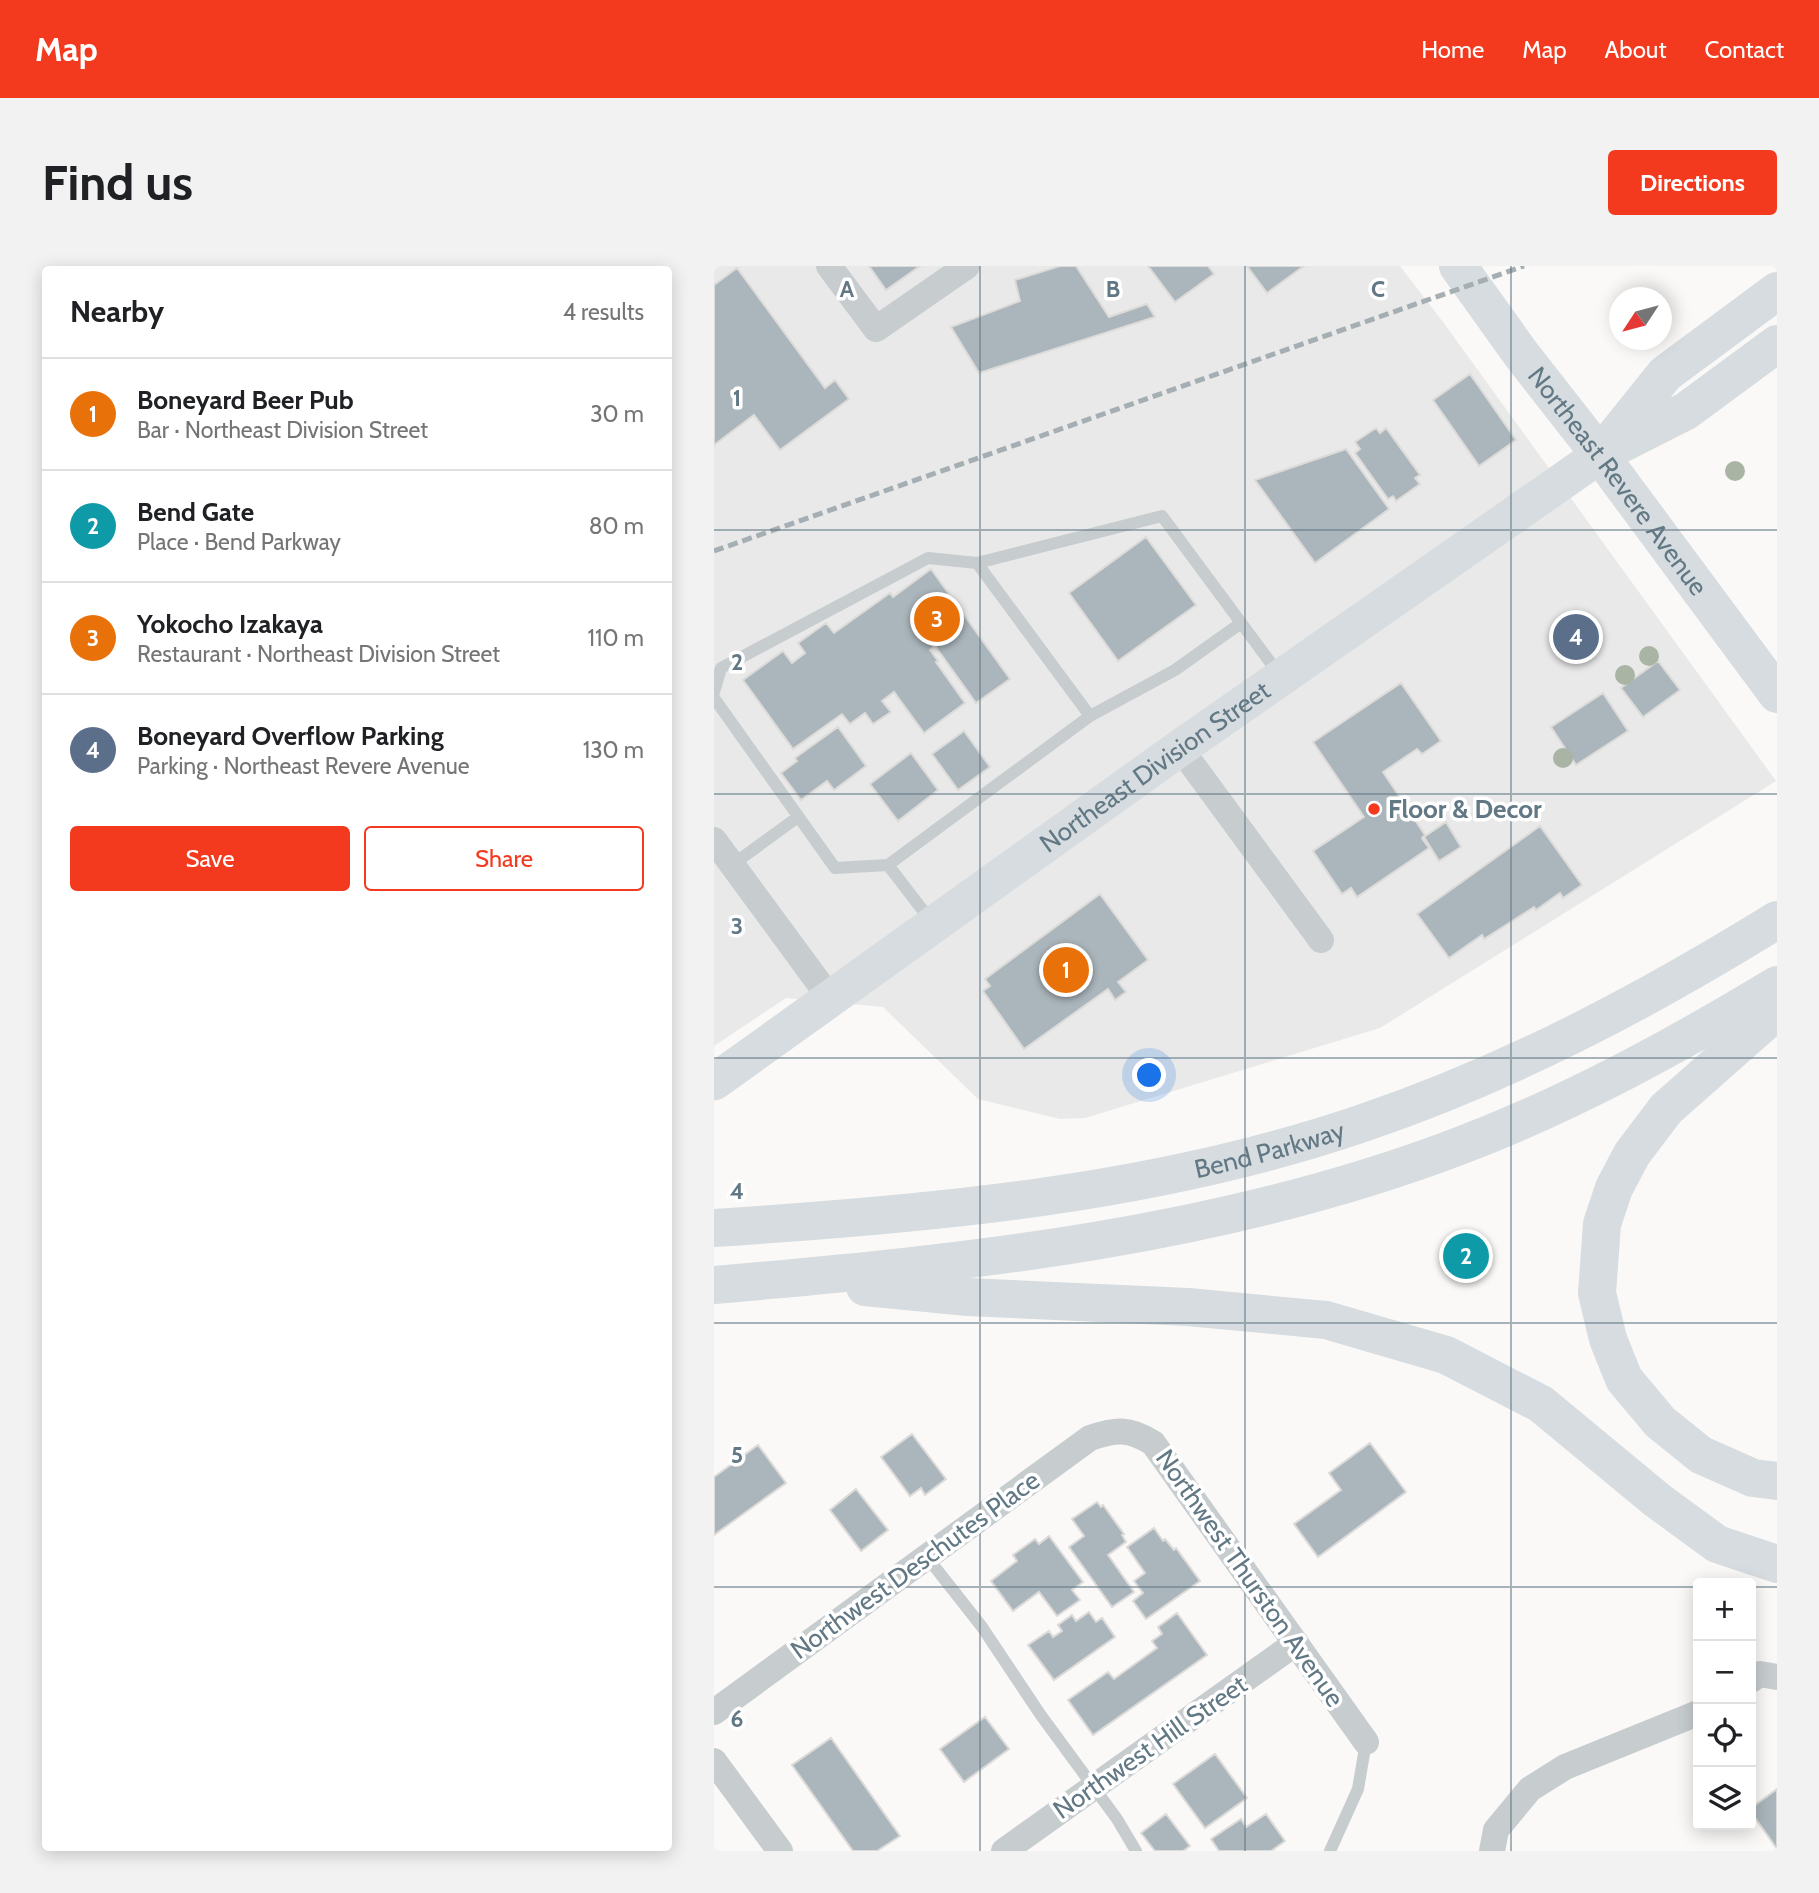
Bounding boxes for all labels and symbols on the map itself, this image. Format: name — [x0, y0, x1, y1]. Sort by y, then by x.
text: A — [840, 275, 855, 303]
text: B — [1106, 275, 1120, 303]
text: C — [1371, 275, 1385, 303]
north arrow — [1609, 287, 1672, 350]
street label: Northeast Revere Avenue — [1521, 360, 1714, 602]
text: 1 — [733, 384, 741, 412]
pin: 3 — [914, 593, 960, 645]
pin: 4 — [1553, 611, 1599, 663]
text: 2 — [731, 648, 743, 676]
street label: Northeast Division Street — [1033, 674, 1276, 859]
place label: Floor & Decor — [1388, 793, 1542, 825]
marker: Floor & Decor — [1366, 801, 1382, 817]
text: 3 — [731, 912, 743, 940]
pin: 1 — [1043, 944, 1089, 996]
your location — [1132, 1058, 1166, 1092]
street label: Bend Parkway — [1191, 1114, 1349, 1185]
text: 4 — [730, 1177, 744, 1205]
pin: 2 — [1443, 1230, 1489, 1282]
text: 5 — [731, 1441, 743, 1469]
street label: Northwest Thurston Avenue — [1149, 1443, 1351, 1713]
street label: Northwest Deschutes Place — [784, 1464, 1046, 1666]
street label: Northwest Hill Street — [1047, 1668, 1253, 1826]
text: 6 — [731, 1705, 743, 1733]

